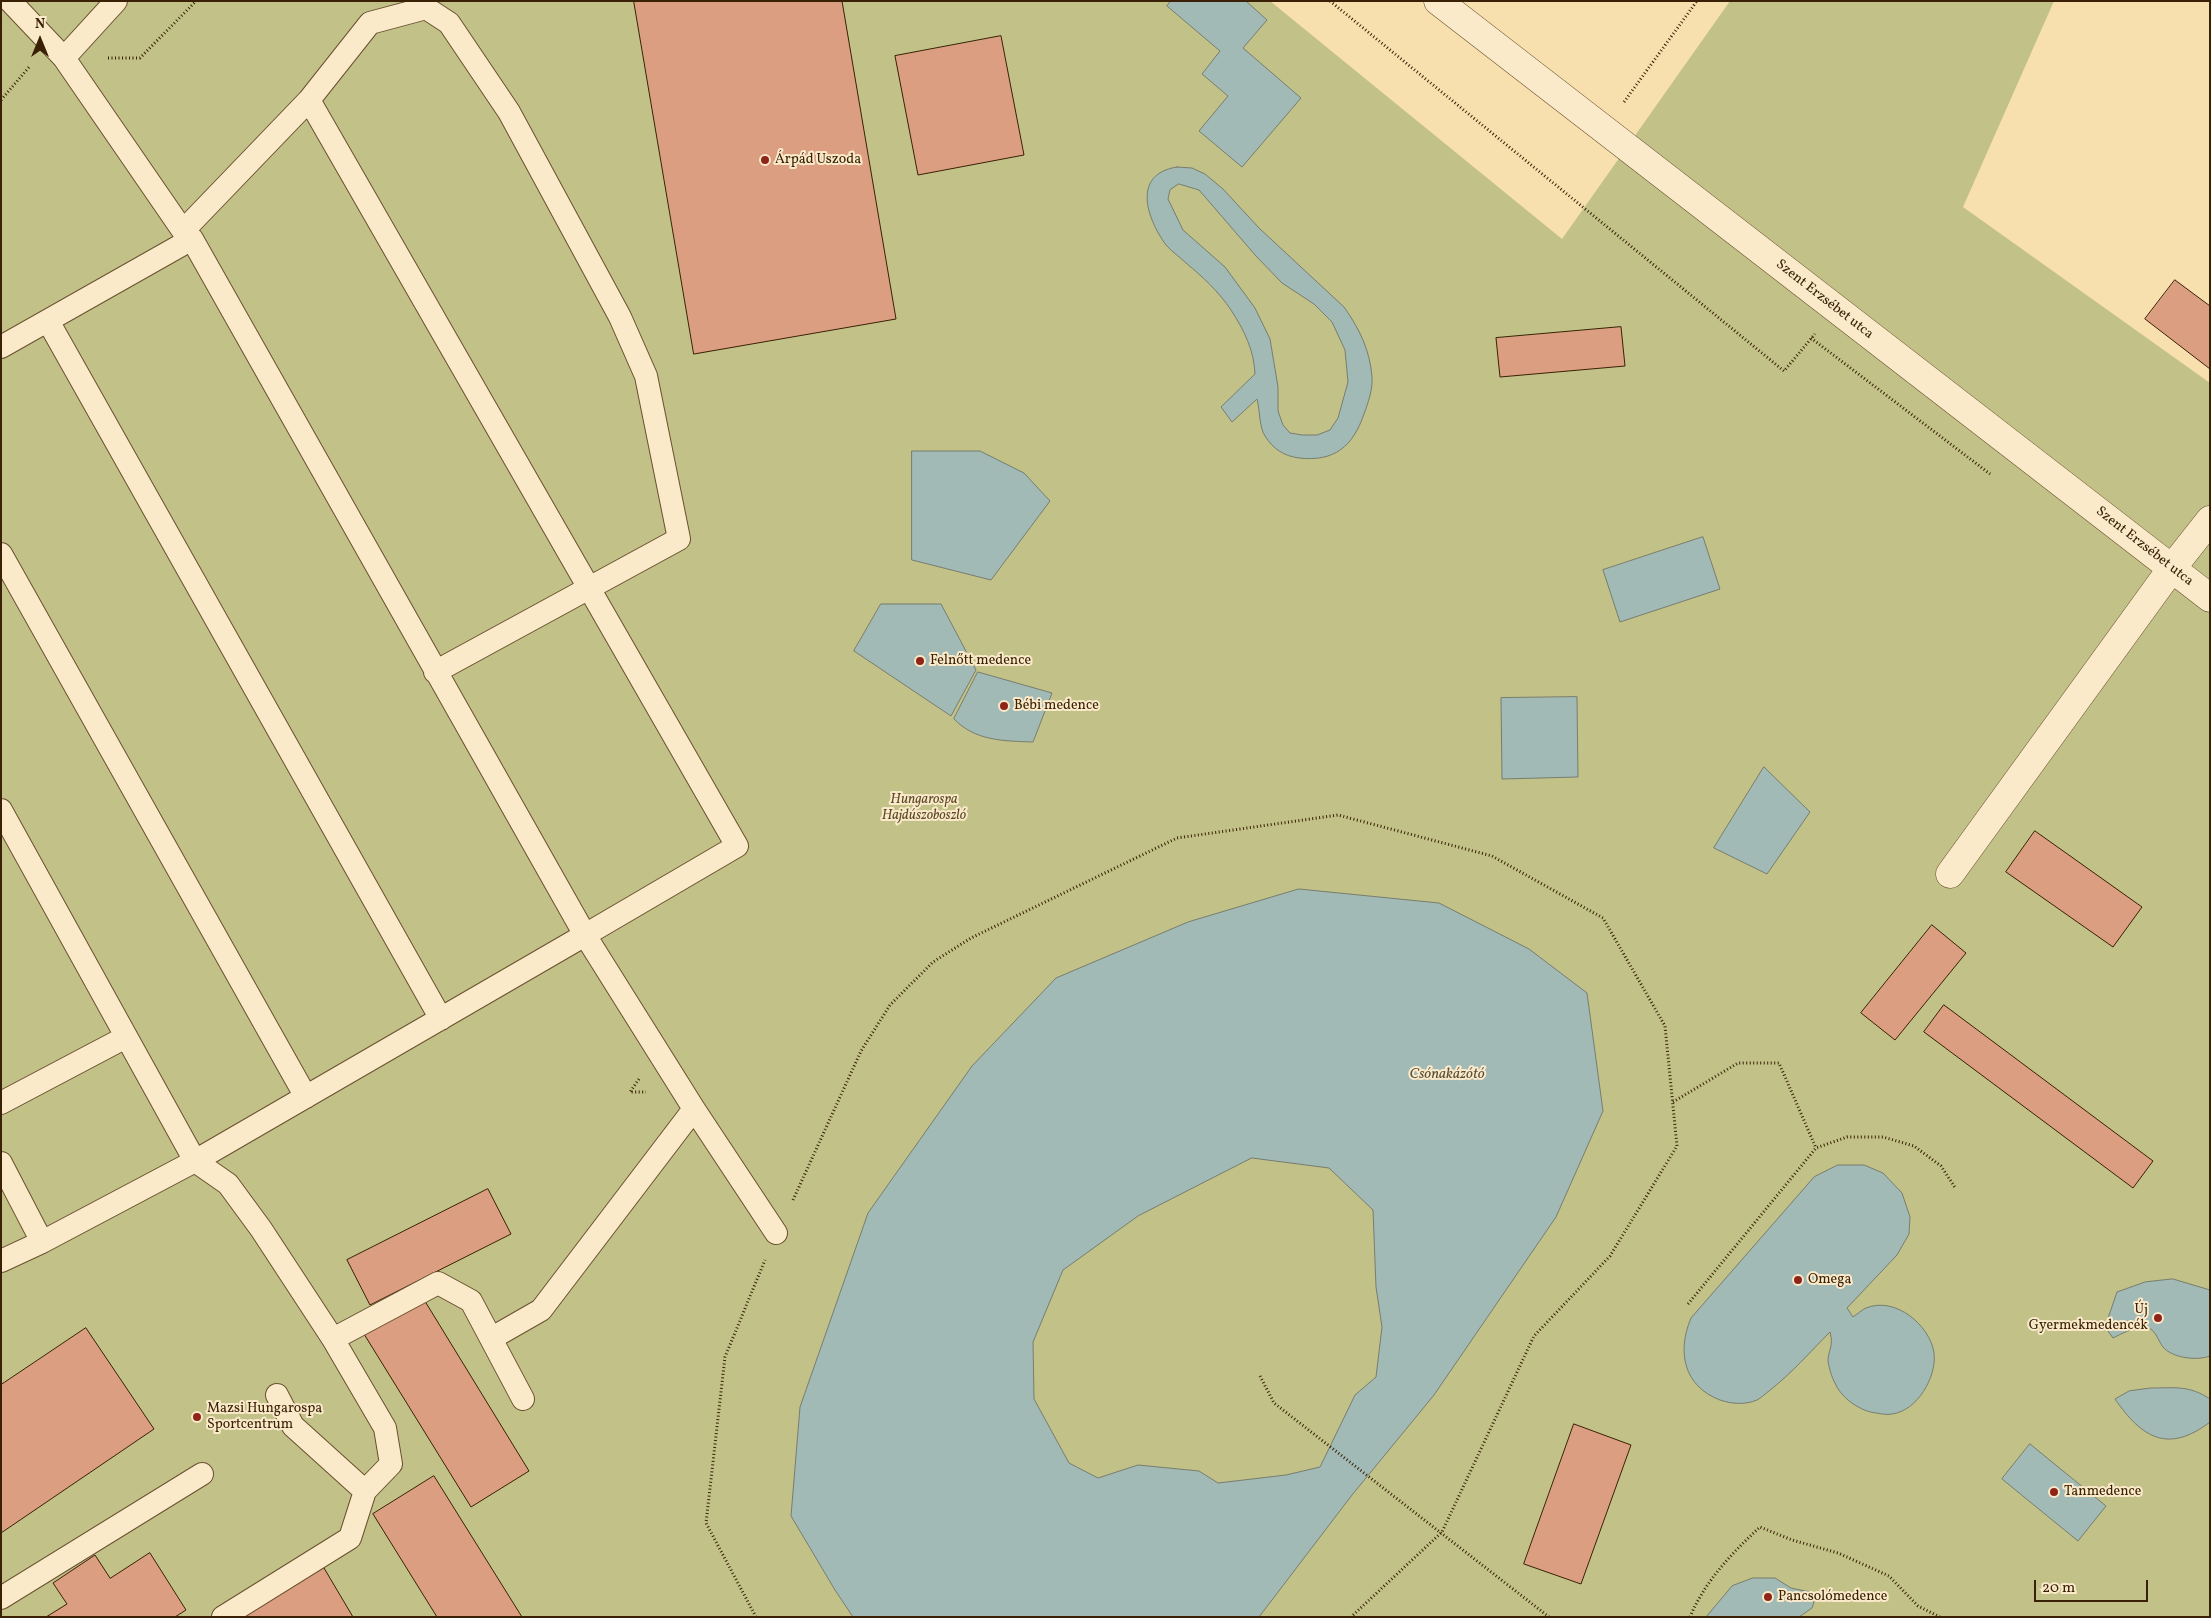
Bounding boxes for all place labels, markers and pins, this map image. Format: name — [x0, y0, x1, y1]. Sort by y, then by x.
place label: Árpád Uszoda — [775, 152, 861, 168]
marker: Árpád Uszoda — [759, 154, 771, 166]
place label: Felnőtt medence — [930, 653, 1031, 669]
marker: Felnőtt medence — [914, 655, 926, 667]
place label: Bébi medence — [1014, 698, 1099, 714]
marker: Bébi medence — [998, 700, 1010, 712]
place label: Omega — [1808, 1272, 1851, 1288]
marker: Omega — [1792, 1274, 1804, 1286]
place label: Új Gyermekmedencék — [2029, 1302, 2148, 1334]
marker: Új Gyermekmedencék — [2152, 1312, 2164, 1324]
place label: Mazsi Hungarospa Sportcentrum — [207, 1401, 322, 1434]
marker: Mazsi Hungarospa Sportcentrum — [191, 1411, 203, 1423]
place label: Tanmedence — [2064, 1484, 2141, 1500]
marker: Tanmedence — [2048, 1486, 2060, 1498]
place label: Pancsolómedence — [1778, 1589, 1887, 1605]
marker: Pancsolómedence — [1762, 1591, 1774, 1603]

